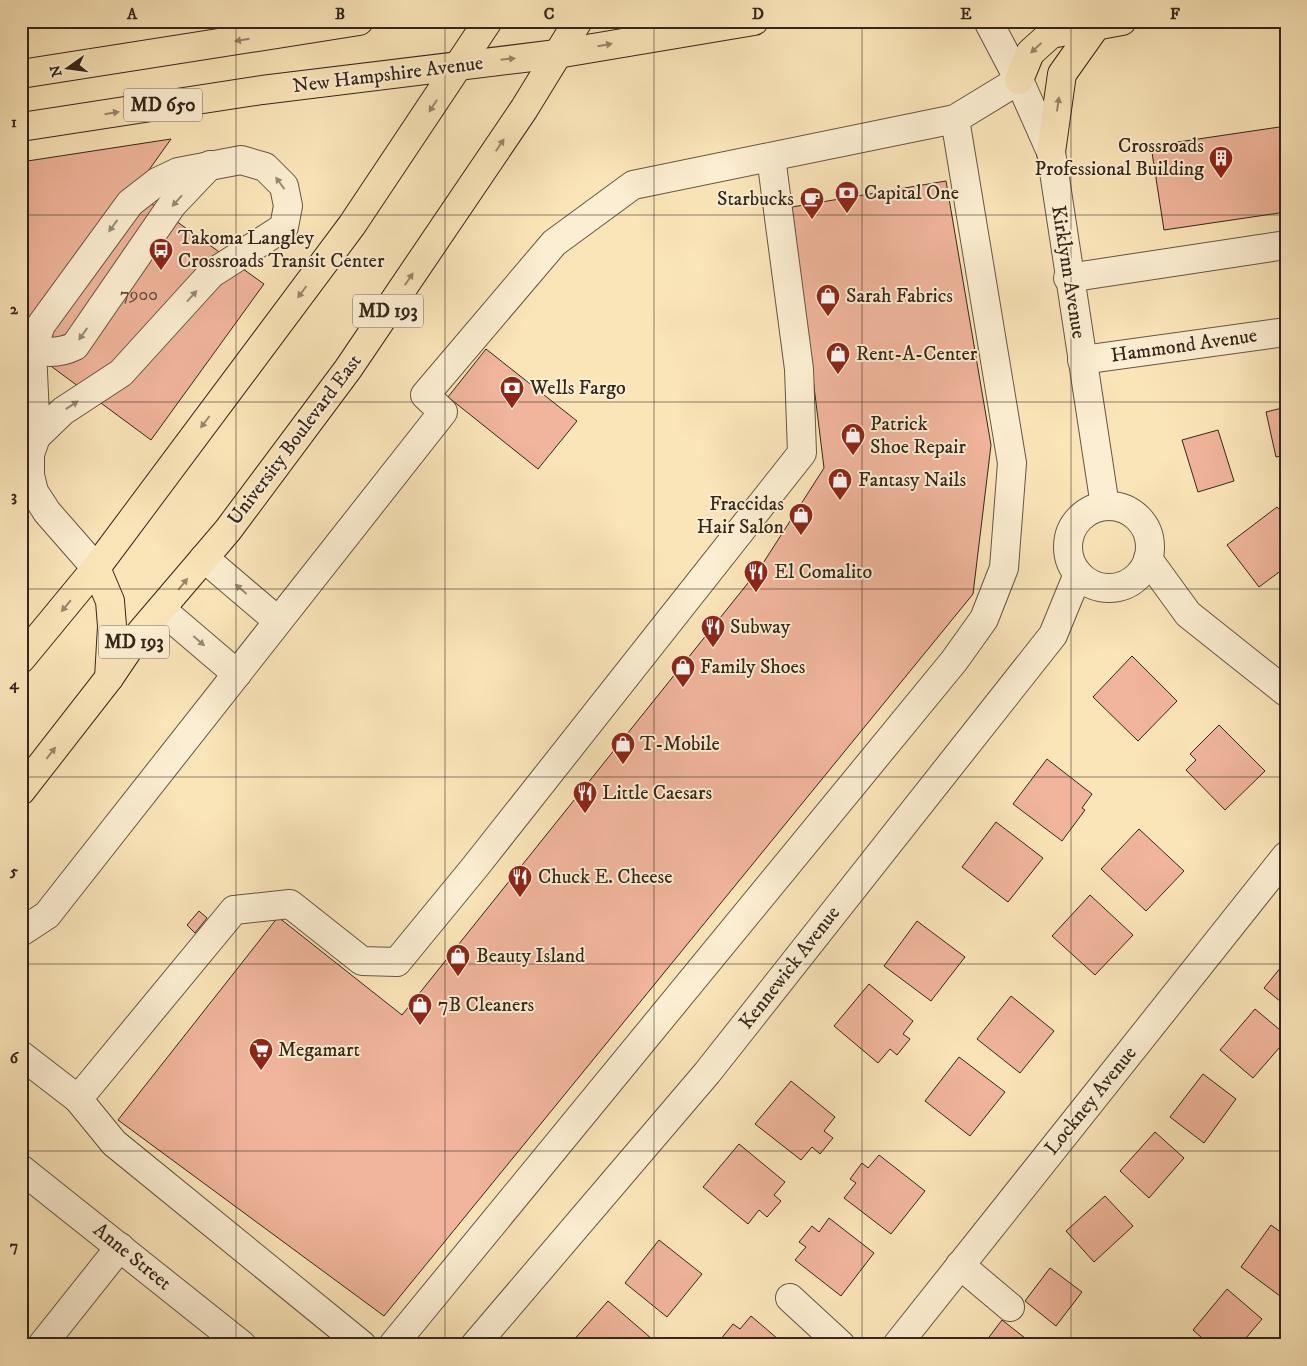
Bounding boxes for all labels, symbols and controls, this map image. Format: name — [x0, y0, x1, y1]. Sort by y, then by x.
text: A — [126, 4, 138, 24]
text: B — [335, 4, 345, 24]
text: C — [544, 4, 554, 24]
text: D — [752, 4, 764, 24]
text: E — [960, 4, 972, 24]
text: F — [1170, 4, 1180, 24]
one-way arrow — [233, 36, 249, 44]
one-way arrow — [597, 41, 613, 49]
north arrow — [42, 42, 92, 92]
one-way arrow — [1030, 42, 1042, 54]
street label: New Hampshire Avenue — [291, 51, 485, 99]
one-way arrow — [501, 55, 517, 63]
text: N — [46, 63, 66, 79]
road number: MD 650 — [124, 88, 202, 122]
one-way arrow — [1054, 95, 1062, 111]
one-way arrow — [429, 99, 438, 112]
one-way arrow — [104, 109, 120, 117]
text: 1 — [11, 112, 17, 132]
place label: Crossroads Professional Building — [1034, 134, 1204, 182]
one-way arrow — [495, 138, 505, 151]
building icon: Crossroads Professional Building — [1208, 145, 1234, 179]
one-way arrow — [275, 176, 285, 190]
bank icon: Capital One — [834, 180, 860, 214]
place label: Capital One — [864, 181, 959, 206]
cafe icon: Starbucks — [799, 186, 825, 220]
place label: Starbucks — [717, 187, 794, 212]
one-way arrow — [171, 194, 182, 207]
street label: Kirklynn Avenue — [1045, 204, 1091, 340]
one-way arrow — [108, 219, 118, 233]
place label: Takoma Langley Crossroads Transit Center — [178, 226, 385, 274]
bus stop icon: Takoma Langley Crossroads Transit Center — [148, 237, 174, 271]
one-way arrow — [404, 273, 414, 286]
shop icon: Sarah Fabrics — [815, 283, 841, 317]
house number: 7900 — [120, 284, 158, 306]
place label: Sarah Fabrics — [846, 284, 953, 309]
one-way arrow — [297, 285, 307, 299]
one-way arrow — [186, 290, 198, 302]
road number: MD 193 — [353, 294, 423, 328]
text: 2 — [10, 299, 19, 319]
street label: Hammond Avenue — [1109, 323, 1259, 369]
one-way arrow — [79, 327, 88, 340]
shop icon: Rent-A-Center — [825, 341, 851, 375]
place label: Rent-A-Center — [856, 342, 978, 367]
street label: University Boulevard East — [222, 349, 368, 531]
bank icon: Wells Fargo — [499, 375, 525, 409]
place label: Wells Fargo — [529, 376, 626, 401]
one-way arrow — [66, 400, 79, 409]
place label: Patrick Shoe Repair — [870, 412, 966, 460]
one-way arrow — [200, 415, 210, 429]
shop icon: Patrick Shoe Repair — [840, 422, 866, 456]
shop icon: Fantasy Nails — [827, 467, 853, 501]
place label: Fantasy Nails — [858, 468, 966, 493]
text: 3 — [11, 486, 17, 506]
place label: Fraccidas Hair Salon — [697, 492, 785, 540]
shop icon: Fraccidas Hair Salon — [788, 502, 814, 536]
restaurant icon: El Comalito — [743, 559, 769, 593]
place label: El Comalito — [774, 560, 872, 585]
one-way arrow — [177, 578, 188, 591]
one-way arrow — [235, 584, 248, 595]
one-way arrow — [60, 600, 71, 613]
restaurant icon: Subway — [700, 614, 726, 648]
place label: Subway — [730, 615, 791, 640]
road number: MD 193 — [99, 626, 169, 659]
one-way arrow — [193, 635, 205, 647]
shop icon: Family Shoes — [670, 654, 696, 688]
place label: Family Shoes — [700, 655, 806, 680]
text: 4 — [8, 674, 19, 694]
shop icon: T-Mobile — [610, 731, 636, 765]
place label: T-Mobile — [640, 732, 720, 757]
one-way arrow — [46, 747, 57, 760]
restaurant icon: Little Caesars — [572, 780, 598, 814]
place label: Little Caesars — [602, 781, 713, 806]
text: 5 — [9, 861, 18, 881]
restaurant icon: Chuck E. Cheese — [507, 864, 533, 898]
place label: Chuck E. Cheese — [538, 865, 673, 890]
street label: Kennewick Avenue — [734, 901, 846, 1035]
shop icon: Beauty Island — [445, 943, 471, 977]
place label: Beauty Island — [476, 944, 585, 969]
shop icon: 7B Cleaners — [407, 992, 433, 1026]
place label: 7B Cleaners — [438, 993, 535, 1018]
supermarket icon: Megamart — [248, 1037, 274, 1071]
place label: Megamart — [278, 1038, 360, 1063]
street label: Lockney Avenue — [1040, 1042, 1142, 1160]
text: 6 — [10, 1048, 20, 1068]
street label: Anne Street — [88, 1218, 176, 1296]
text: 7 — [10, 1236, 18, 1256]

